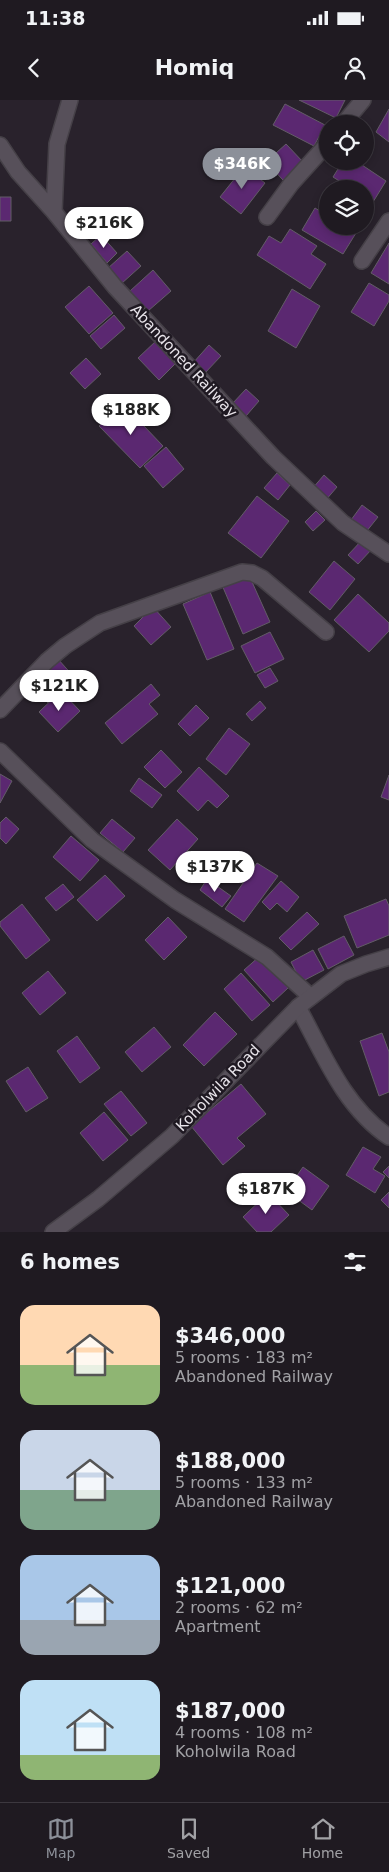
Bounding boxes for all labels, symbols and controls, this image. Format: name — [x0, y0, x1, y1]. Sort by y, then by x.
text: 11:38 — [25, 7, 85, 29]
icon: back — [20, 54, 48, 82]
icon: person — [341, 54, 369, 82]
text: Homiq — [155, 55, 234, 80]
map controls — [319, 115, 374, 235]
button: locate — [319, 115, 374, 170]
pin: $346K — [207, 148, 277, 190]
text: $346K — [214, 154, 270, 173]
button: layers — [319, 180, 374, 235]
pin: $216K — [69, 206, 139, 249]
text: $216K — [76, 213, 132, 232]
street label: Abandoned Railway — [127, 301, 241, 421]
pin: $188K — [96, 394, 166, 436]
text: $188K — [103, 400, 159, 419]
pin: $121K — [24, 670, 94, 712]
text: $121K — [31, 676, 87, 695]
pin: $137K — [180, 850, 250, 893]
text: $137K — [187, 857, 243, 876]
street label: Koholwila Road — [172, 1041, 264, 1135]
pin: $187K — [231, 1172, 301, 1215]
text: $187K — [238, 1179, 294, 1198]
icon: filters — [341, 1248, 369, 1276]
text: 6 homes — [20, 1250, 120, 1274]
text: $346,000 — [175, 1324, 285, 1348]
icon: home — [60, 1325, 120, 1385]
text: 5 rooms · 183 m² — [175, 1348, 313, 1367]
text: Abandoned Railway — [175, 1367, 333, 1386]
text: $188,000 — [175, 1449, 285, 1473]
icon: home — [60, 1450, 120, 1510]
text: 5 rooms · 133 m² — [175, 1473, 313, 1492]
text: Abandoned Railway — [175, 1492, 333, 1511]
text: $121,000 — [175, 1574, 285, 1598]
icon: home — [60, 1575, 120, 1635]
text: 2 rooms · 62 m² — [175, 1598, 303, 1617]
text: Apartment — [175, 1617, 261, 1636]
text: $187,000 — [175, 1699, 285, 1723]
icon: home — [60, 1700, 120, 1760]
text: 4 rooms · 108 m² — [175, 1723, 313, 1742]
text: Koholwila Road — [175, 1742, 296, 1761]
tab: Map — [46, 1815, 75, 1861]
tab: Saved — [167, 1815, 210, 1861]
tab: Home — [302, 1815, 343, 1861]

